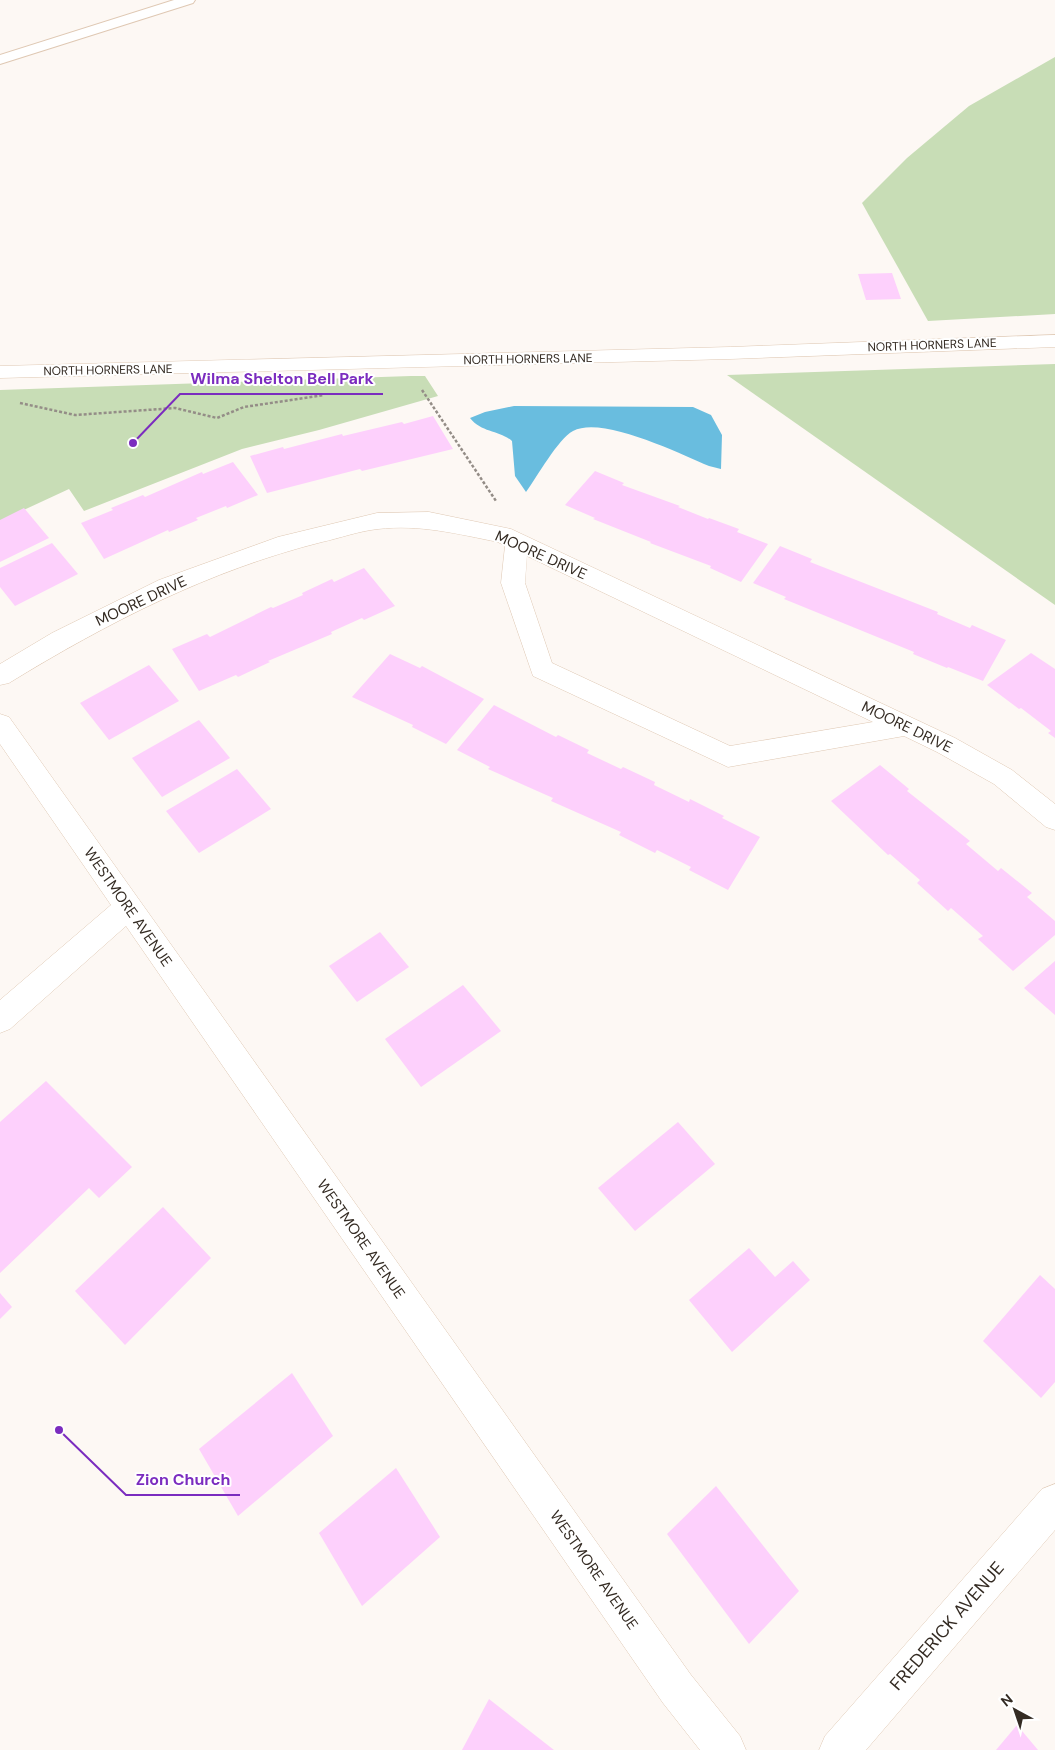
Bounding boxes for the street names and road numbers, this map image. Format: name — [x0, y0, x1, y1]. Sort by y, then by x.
street label: NORTH HORNERS LANE — [867, 335, 997, 355]
street label: NORTH HORNERS LANE — [463, 350, 593, 368]
street label: NORTH HORNERS LANE — [43, 361, 173, 379]
street label: MOORE DRIVE — [492, 526, 590, 584]
street label: MOORE DRIVE — [92, 571, 190, 631]
street label: MOORE DRIVE — [858, 696, 956, 758]
street label: WESTMORE AVENUE — [79, 843, 177, 971]
street label: WESTMORE AVENUE — [312, 1175, 410, 1303]
street label: WESTMORE AVENUE — [545, 1506, 643, 1634]
street label: FREDERICK AVENUE — [884, 1557, 1010, 1695]

